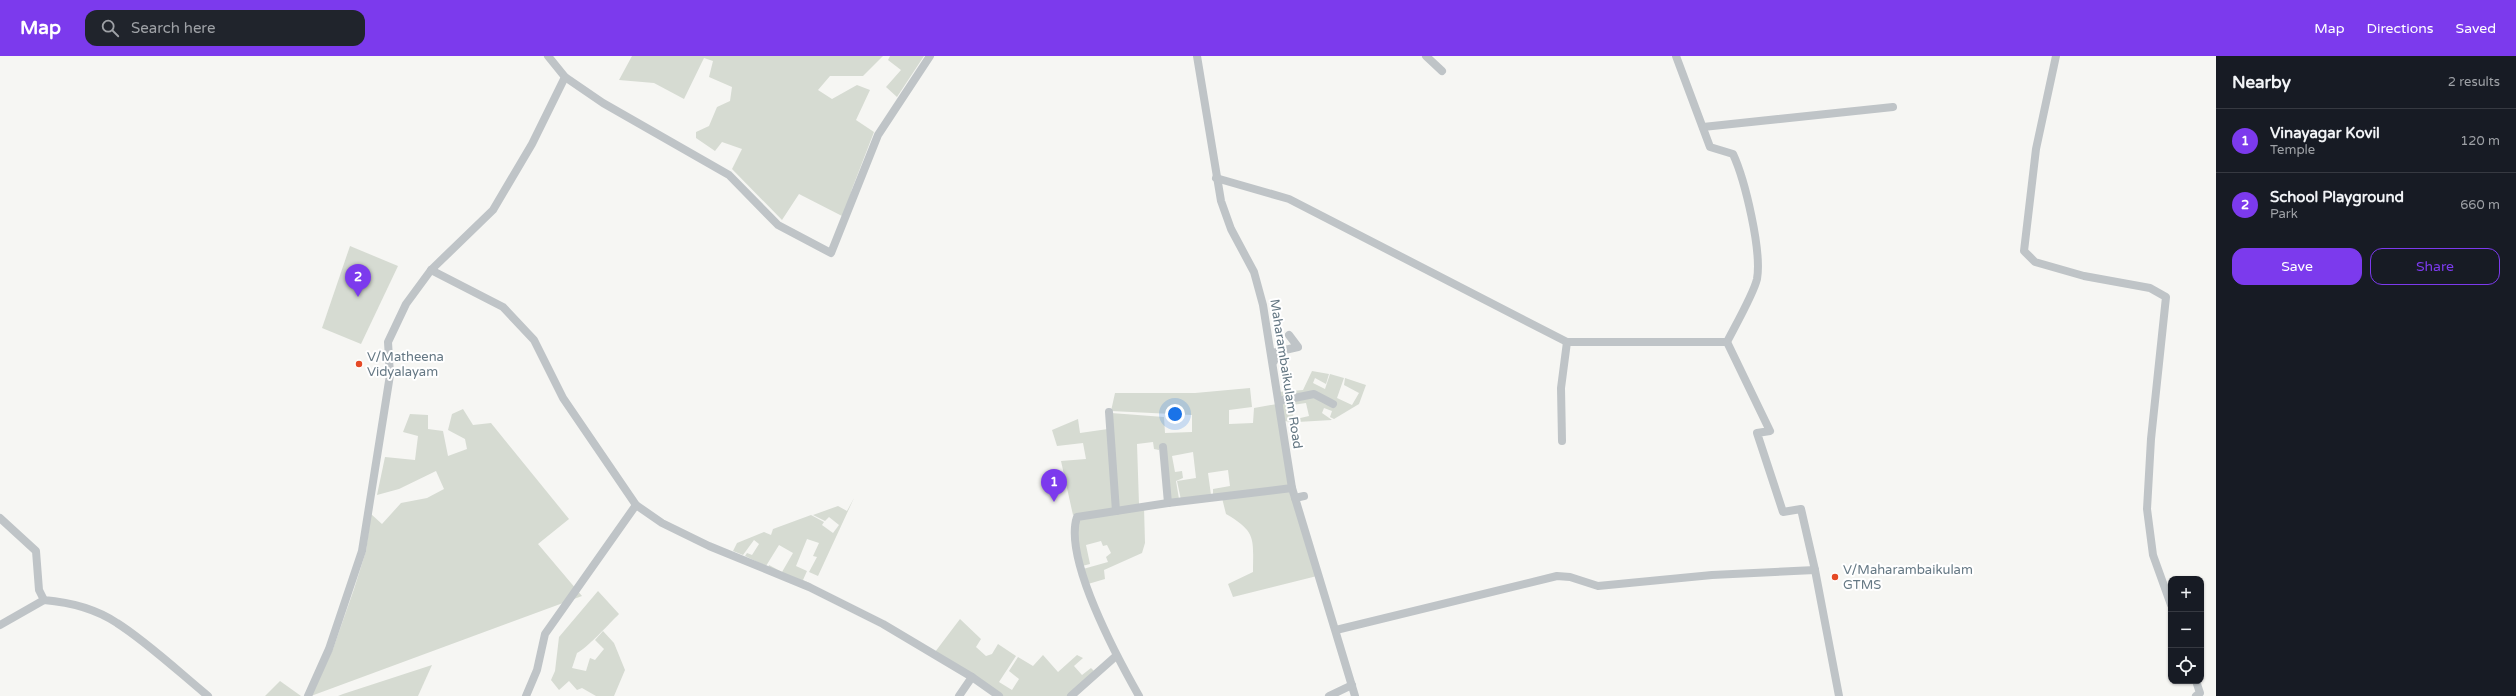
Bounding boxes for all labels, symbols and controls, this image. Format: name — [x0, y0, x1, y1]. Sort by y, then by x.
search box — [85, 10, 365, 46]
text: Map — [20, 17, 61, 39]
icon: search — [99, 17, 121, 39]
text: Search here — [131, 19, 215, 37]
text: Map — [2314, 20, 2345, 37]
text: Directions — [2367, 20, 2434, 37]
text: Saved — [2456, 20, 2496, 37]
text: Nearby — [2232, 72, 2291, 93]
text: 2 results — [2448, 74, 2500, 90]
text: Vinayagar Kovil — [2270, 124, 2380, 142]
text: 1 — [2241, 133, 2249, 149]
text: 120 m — [2460, 133, 2500, 149]
text: Temple — [2270, 142, 2315, 158]
text: School Playground — [2270, 188, 2404, 206]
text: 2 — [2241, 197, 2249, 213]
text: 660 m — [2460, 197, 2500, 213]
text: Park — [2270, 206, 2298, 222]
button: Save — [2232, 248, 2362, 285]
button: Share — [2370, 248, 2500, 285]
pin: 2 — [345, 264, 371, 297]
street label: Maharambaikulam Road — [1266, 298, 1306, 450]
place label: V/Matheena Vidyalayam — [367, 349, 444, 380]
marker: V/Matheena Vidyalayam — [354, 359, 364, 369]
your location — [1165, 404, 1185, 424]
pin: 1 — [1041, 469, 1067, 502]
place label: V/Maharambaikulam GTMS — [1843, 562, 1973, 593]
marker: V/Maharambaikulam GTMS — [1830, 572, 1840, 582]
map controls — [2168, 576, 2204, 684]
button: + — [2168, 576, 2204, 612]
button: − — [2168, 612, 2204, 648]
button: locate — [2168, 648, 2204, 684]

